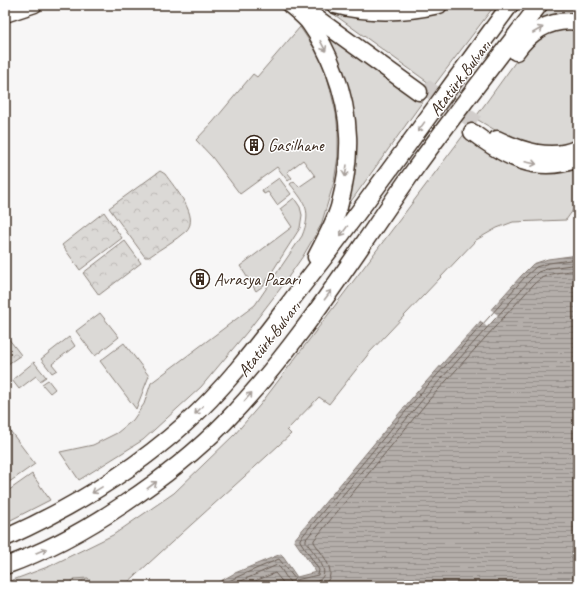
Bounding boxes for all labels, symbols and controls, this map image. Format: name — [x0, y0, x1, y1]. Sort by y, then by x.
one-way arrow — [532, 26, 544, 34]
street label: Atatürk Bulvarı — [425, 35, 496, 120]
one-way arrow — [320, 40, 327, 52]
one-way arrow — [417, 121, 425, 132]
building icon: Gasilhane — [243, 134, 265, 156]
place label: Gasilhane — [268, 135, 325, 156]
one-way arrow — [524, 159, 537, 167]
one-way arrow — [342, 164, 350, 177]
one-way arrow — [340, 226, 348, 237]
building icon: Avrasya Pazarı — [189, 268, 211, 290]
place label: Avrasya Pazarı — [214, 269, 301, 290]
one-way arrow — [324, 289, 332, 300]
street label: Atatürk Bulvarı — [233, 297, 305, 381]
one-way arrow — [243, 391, 252, 402]
one-way arrow — [194, 405, 204, 415]
one-way arrow — [147, 480, 158, 489]
one-way arrow — [91, 486, 103, 494]
one-way arrow — [35, 547, 47, 554]

